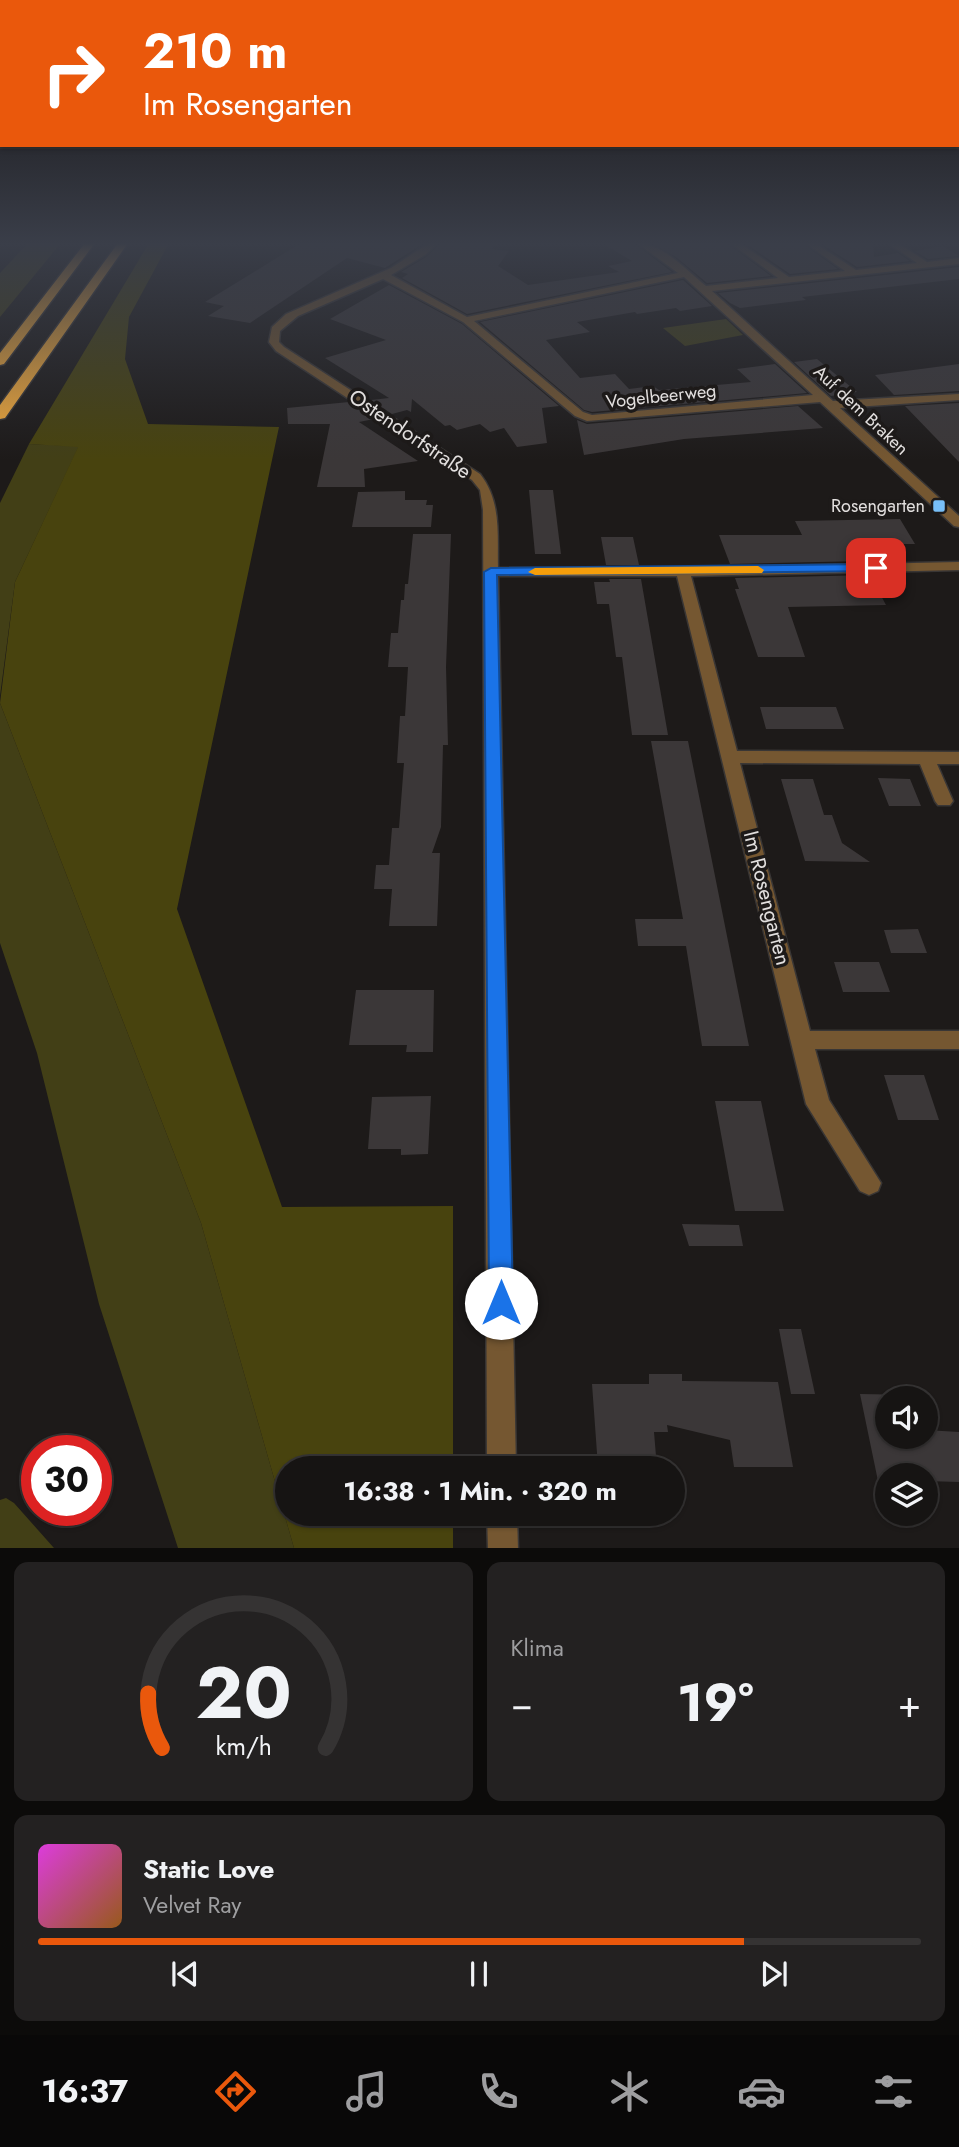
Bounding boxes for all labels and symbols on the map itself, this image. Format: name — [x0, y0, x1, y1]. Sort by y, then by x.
street label: Auf dem Braken — [808, 359, 914, 461]
street label: Vogelbeerweg — [604, 377, 718, 415]
street label: Ostendorfstraße — [343, 382, 477, 486]
place label: Rosengarten — [831, 493, 925, 519]
marker: Rosengarten — [931, 498, 947, 514]
pin — [846, 538, 906, 598]
street label: Im Rosengarten — [736, 828, 798, 968]
position arrow — [464, 1266, 538, 1340]
speed limit sign: 30 — [21, 1435, 112, 1526]

